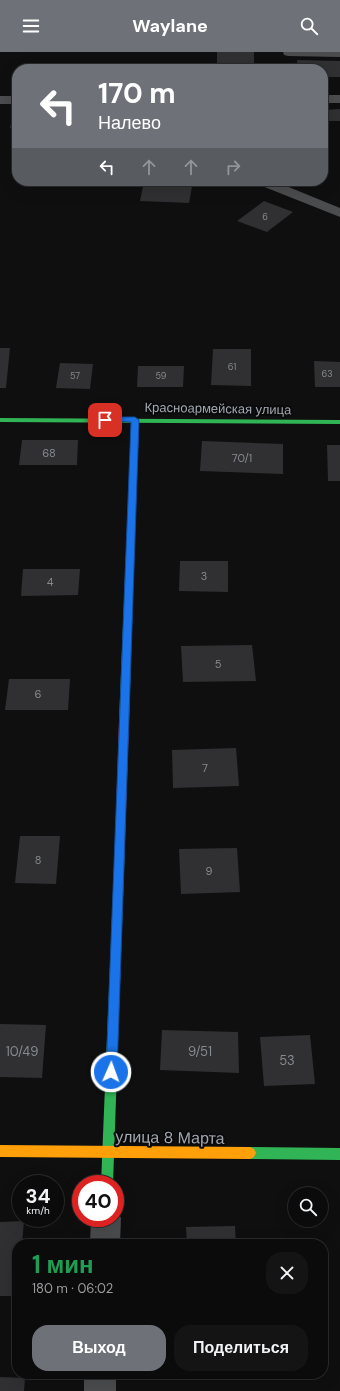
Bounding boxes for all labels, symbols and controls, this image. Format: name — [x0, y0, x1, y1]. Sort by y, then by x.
text: Waylane — [132, 14, 208, 38]
icon: menu — [20, 15, 42, 37]
icon: search — [298, 15, 320, 37]
text: 170 m — [98, 75, 176, 112]
icon: left — [32, 80, 84, 132]
text: Налево — [98, 111, 161, 135]
icon: left — [96, 156, 118, 178]
icon: ahead — [138, 156, 160, 178]
icon: ahead — [180, 156, 202, 178]
icon: right — [222, 156, 244, 178]
house number: 6 — [262, 211, 268, 223]
house number: 61 — [228, 361, 236, 373]
house number: 63 — [322, 368, 332, 380]
house number: 57 — [70, 370, 80, 382]
house number: 59 — [156, 370, 167, 382]
street label: Красноармейская улица — [144, 399, 292, 418]
pin — [88, 403, 122, 437]
icon: arrive — [94, 409, 116, 431]
house number: 68 — [42, 446, 56, 460]
house number: 70/1 — [232, 451, 252, 465]
house number: 3 — [201, 569, 207, 583]
house number: 4 — [47, 575, 54, 589]
house number: 5 — [215, 657, 222, 671]
house number: 6 — [35, 687, 42, 701]
house number: 7 — [202, 761, 208, 775]
house number: 8 — [35, 853, 41, 867]
house number: 9 — [206, 864, 213, 878]
house number: 10/49 — [6, 1043, 38, 1060]
house number: 9/51 — [188, 1043, 212, 1060]
position arrow — [90, 1051, 132, 1093]
house number: 53 — [279, 1052, 295, 1069]
street label: улица 8 Марта — [115, 1126, 225, 1149]
speed limit sign: 40 — [72, 1175, 124, 1227]
text: 34 — [25, 1183, 51, 1209]
map controls — [288, 1187, 328, 1227]
button: search — [288, 1187, 328, 1227]
text: km/h — [26, 1204, 50, 1217]
text: 1 мин — [32, 1249, 93, 1280]
button: close — [266, 1252, 308, 1294]
text: 180 m · 06:02 — [32, 1280, 113, 1297]
button: Выход — [32, 1325, 166, 1371]
button: Поделиться — [174, 1325, 308, 1371]

